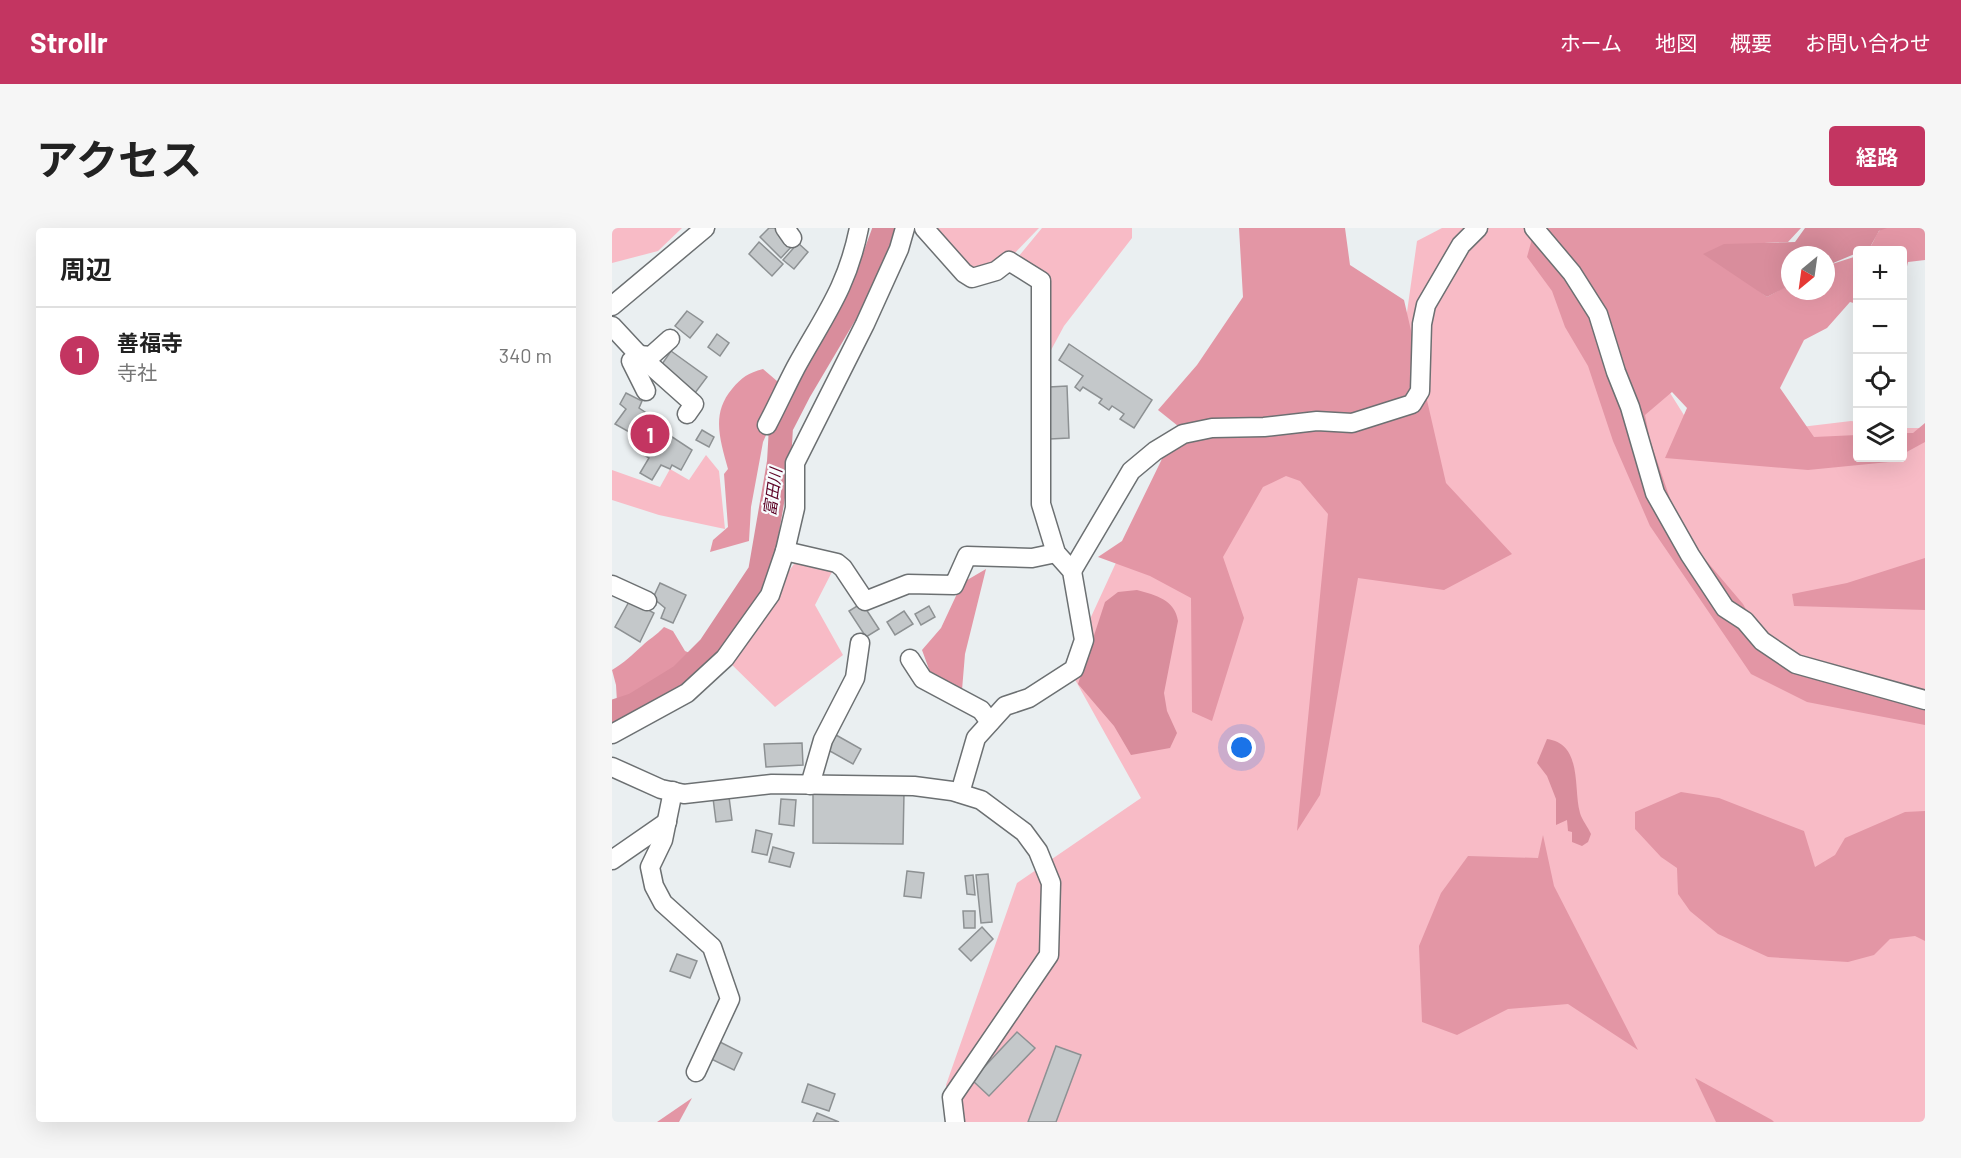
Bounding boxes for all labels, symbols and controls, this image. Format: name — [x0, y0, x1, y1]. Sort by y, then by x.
text: Strollr — [30, 25, 108, 59]
text: ホーム — [1560, 30, 1622, 55]
text: 地図 — [1655, 30, 1697, 55]
text: 概要 — [1730, 30, 1772, 55]
text: お問い合わせ — [1805, 30, 1931, 55]
button: 経路 — [1829, 126, 1925, 186]
text: アクセス — [36, 133, 202, 183]
north arrow — [1781, 246, 1835, 300]
map controls — [1853, 246, 1907, 462]
button: + — [1853, 246, 1907, 300]
text: 周辺 — [60, 253, 112, 284]
button: − — [1853, 300, 1907, 354]
text: 善福寺 — [117, 329, 183, 355]
text: 1 — [76, 343, 83, 367]
text: 340 m — [499, 343, 552, 367]
button: locate — [1853, 354, 1907, 408]
text: 寺社 — [117, 360, 157, 384]
button: layers — [1853, 408, 1907, 462]
pin: 1 — [630, 412, 669, 456]
water label: 富田川 — [759, 465, 785, 517]
your location — [1227, 733, 1256, 762]

